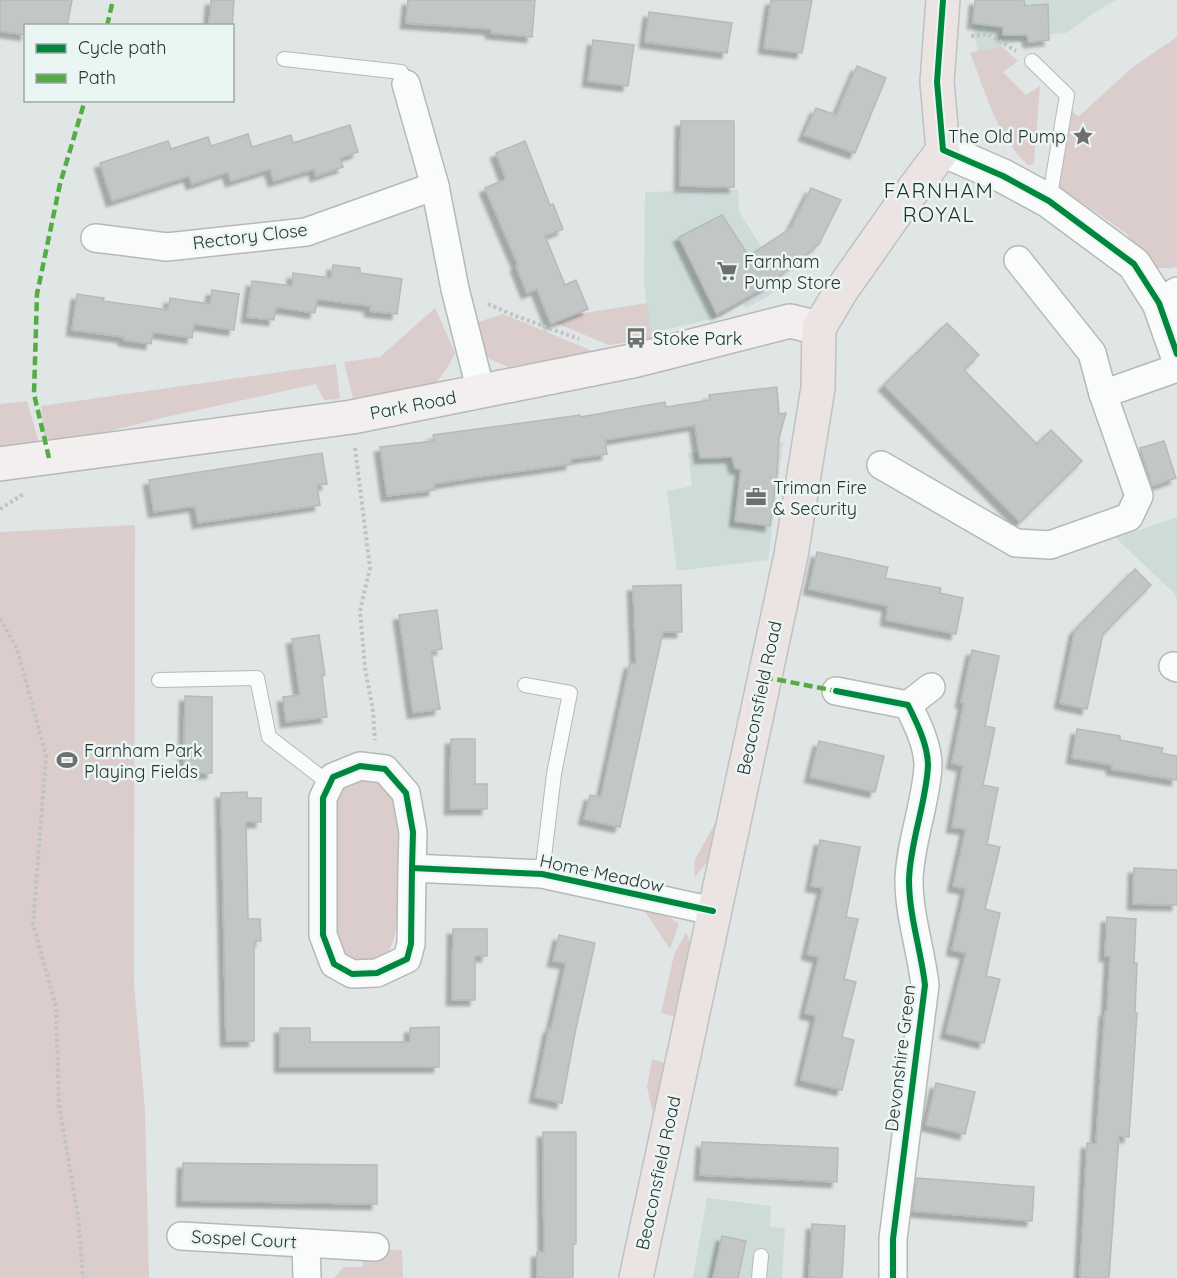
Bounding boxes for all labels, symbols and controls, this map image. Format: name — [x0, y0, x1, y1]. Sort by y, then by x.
legend — [24, 24, 234, 102]
text: Cycle path — [78, 36, 166, 59]
text: Path — [78, 66, 116, 89]
place icon: The Old Pump — [1071, 124, 1095, 148]
place label: The Old Pump — [948, 125, 1066, 148]
district label: FARNHAM ROYAL — [884, 177, 994, 227]
street label: Rectory Close — [191, 218, 309, 254]
place label: Farnham Pump Store — [744, 250, 841, 294]
supermarket icon: Farnham Pump Store — [715, 259, 739, 283]
bus stop icon: Stoke Park — [624, 326, 648, 350]
place label: Stoke Park — [653, 327, 742, 350]
street label: Park Road — [368, 385, 458, 425]
place label: Triman Fire & Security — [773, 476, 867, 520]
office icon: Triman Fire & Security — [744, 485, 768, 509]
street label: Beaconsfield Road — [731, 619, 787, 777]
place label: Farnham Park Playing Fields — [84, 739, 203, 783]
sports icon: Farnham Park Playing Fields — [55, 748, 79, 772]
street label: Home Meadow — [538, 849, 666, 897]
street label: Devonshire Green — [880, 983, 920, 1133]
street label: Beaconsfield Road — [630, 1094, 686, 1252]
street label: Sospel Court — [191, 1225, 297, 1253]

